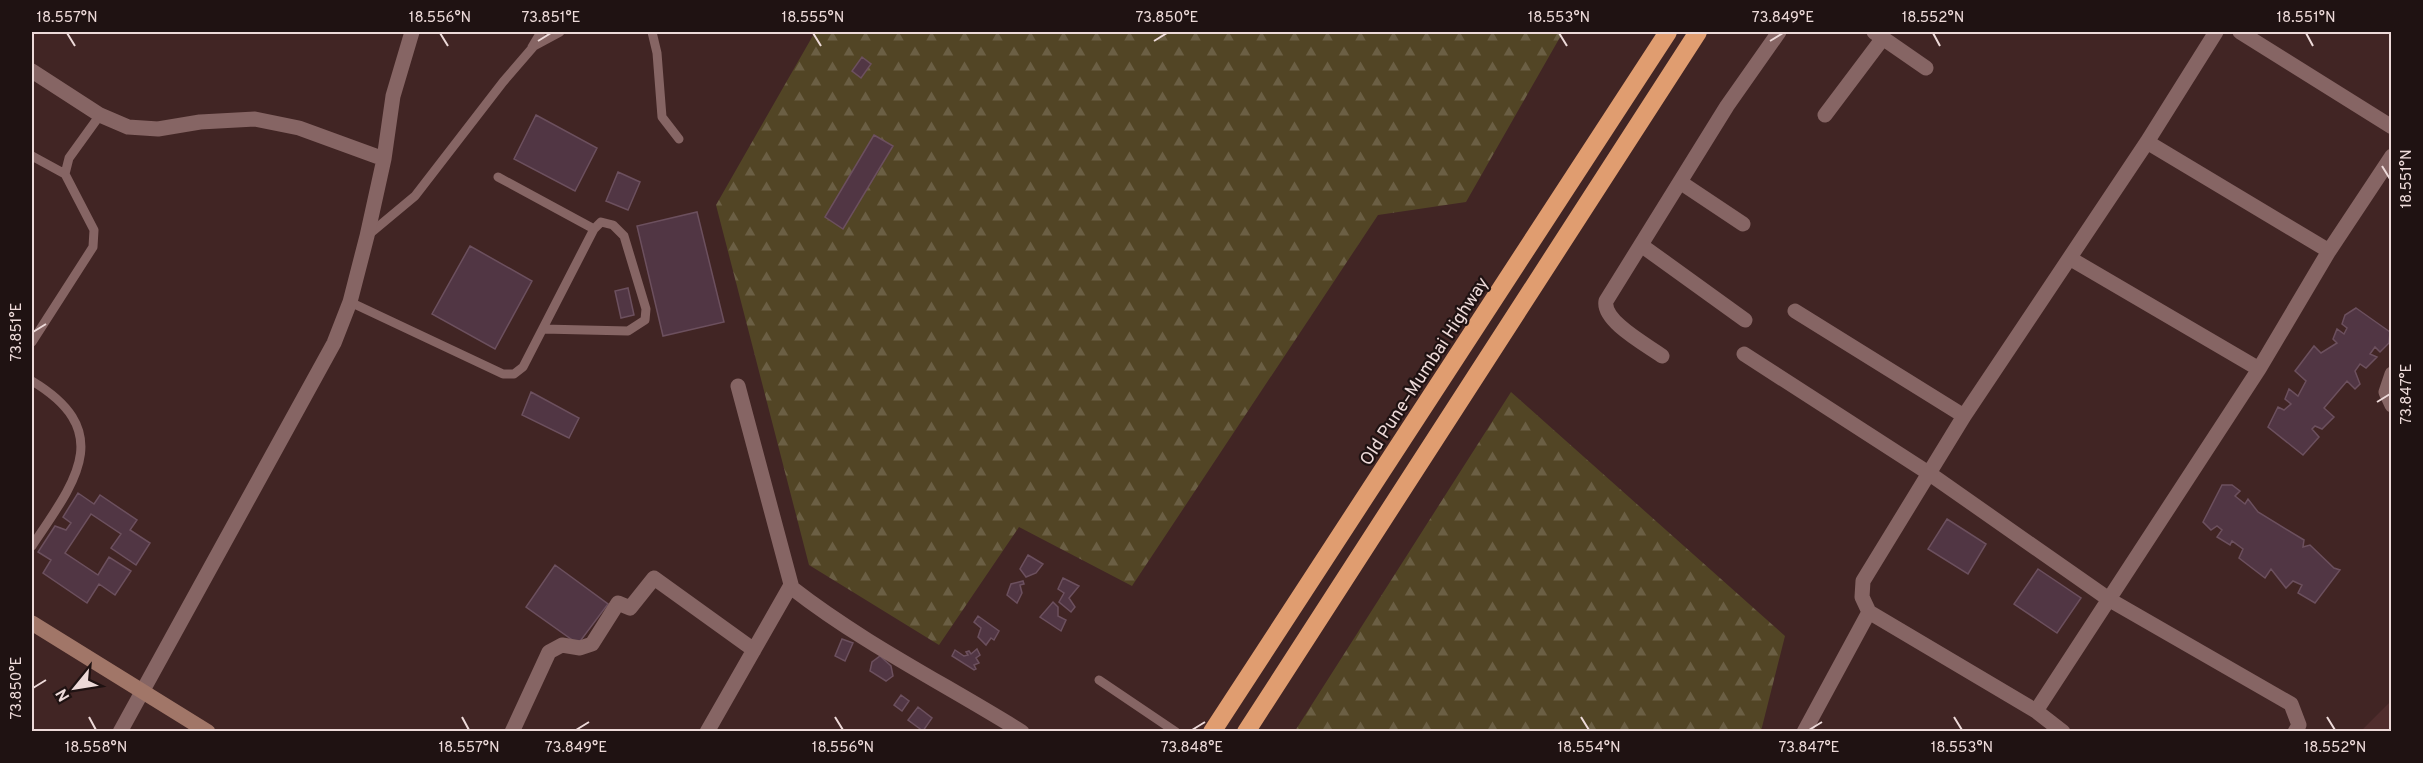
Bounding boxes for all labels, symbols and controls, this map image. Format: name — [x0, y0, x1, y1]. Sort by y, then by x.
text: 18.557°N — [36, 9, 98, 28]
text: 18.556°N — [409, 9, 471, 28]
text: 73.851°E — [521, 9, 581, 28]
text: 18.555°N — [782, 9, 844, 28]
text: 73.850°E — [1135, 9, 1199, 28]
text: 18.553°N — [1528, 9, 1590, 28]
text: 73.849°E — [1752, 9, 1814, 28]
text: 18.552°N — [1902, 9, 1964, 28]
text: 18.551°N — [2276, 9, 2336, 28]
text: 18.551°N — [2398, 149, 2417, 209]
street label: Old Pune–Mumbai Highway — [1356, 273, 1495, 470]
text: 73.851°E — [8, 302, 27, 362]
text: 73.847°E — [2398, 363, 2417, 425]
text: 73.850°E — [8, 656, 27, 720]
north arrow — [45, 658, 105, 718]
text: N — [52, 685, 75, 704]
text: 18.558°N — [65, 739, 127, 758]
text: 18.557°N — [438, 739, 500, 758]
text: 73.849°E — [545, 739, 607, 758]
text: 18.556°N — [812, 739, 874, 758]
text: 73.848°E — [1161, 739, 1223, 758]
text: 18.554°N — [1557, 739, 1621, 758]
text: 73.847°E — [1778, 739, 1840, 758]
text: 18.553°N — [1931, 739, 1993, 758]
text: 18.552°N — [2304, 739, 2366, 758]

